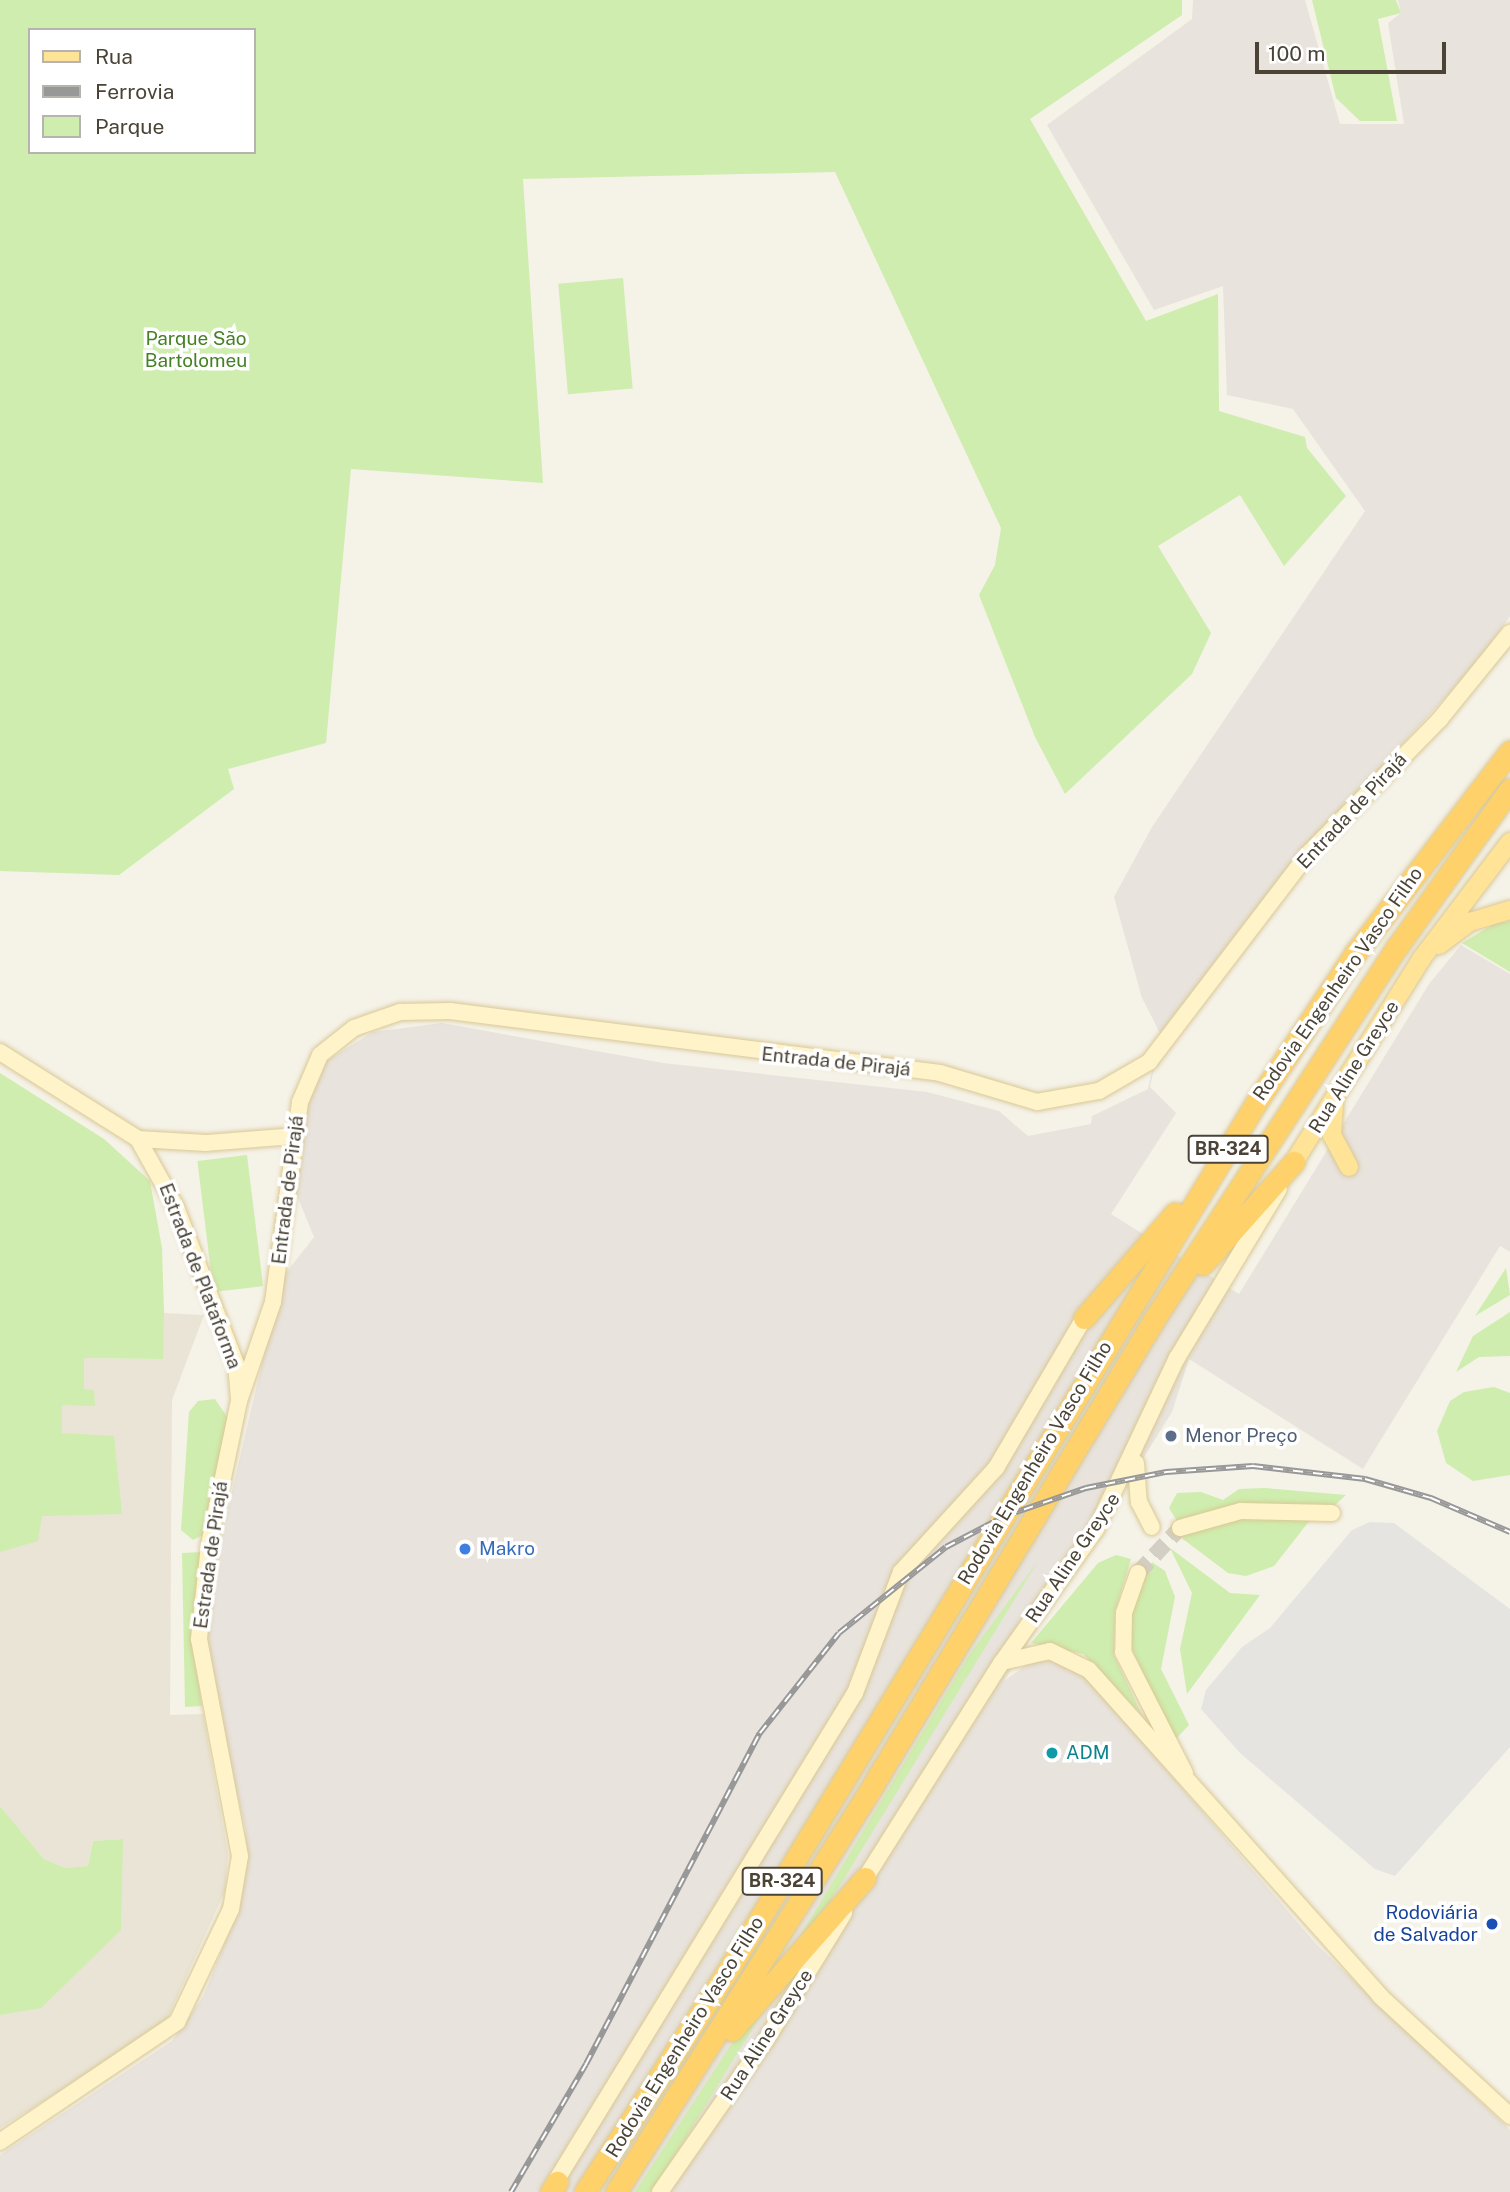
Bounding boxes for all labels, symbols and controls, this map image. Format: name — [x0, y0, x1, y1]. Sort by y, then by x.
legend — [28, 28, 256, 154]
scale bar — [1258, 28, 1449, 72]
text: 100 m — [1268, 41, 1325, 66]
text: Rua — [95, 44, 133, 69]
text: Ferrovia — [95, 79, 174, 104]
text: Parque — [95, 114, 164, 139]
park label: Parque São Bartolomeu — [145, 328, 247, 372]
street label: Entrada de Pirajá — [1292, 748, 1412, 874]
street label: Rodovia Engenheiro Vasco Filho — [1248, 863, 1428, 1105]
street label: Rua Aline Greyce — [1304, 997, 1404, 1137]
street label: Entrada de Pirajá — [760, 1043, 912, 1081]
street label: Entrada de Pirajá — [268, 1114, 308, 1266]
road number: BR-324 — [1186, 1134, 1270, 1164]
street label: Estrada de Plataforma — [154, 1180, 246, 1372]
street label: Rodovia Engenheiro Vasco Filho — [953, 1337, 1117, 1589]
place label: Menor Preço — [1185, 1425, 1297, 1447]
marker: Menor Preço — [1163, 1428, 1179, 1444]
street label: Estrada de Pirajá — [189, 1480, 233, 1630]
street label: Rua Aline Greyce — [1021, 1489, 1125, 1627]
place label: Makro — [479, 1538, 535, 1560]
marker: Makro — [457, 1541, 473, 1557]
place label: ADM — [1066, 1742, 1109, 1764]
marker: ADM — [1044, 1745, 1060, 1761]
road number: BR-324 — [740, 1867, 824, 1896]
place label: Rodoviária de Salvador — [1373, 1902, 1478, 1946]
street label: Rodovia Engenheiro Vasco Filho — [601, 1912, 769, 2162]
marker: Rodoviária de Salvador — [1484, 1916, 1500, 1932]
street label: Rua Aline Greyce — [716, 1965, 818, 2105]

